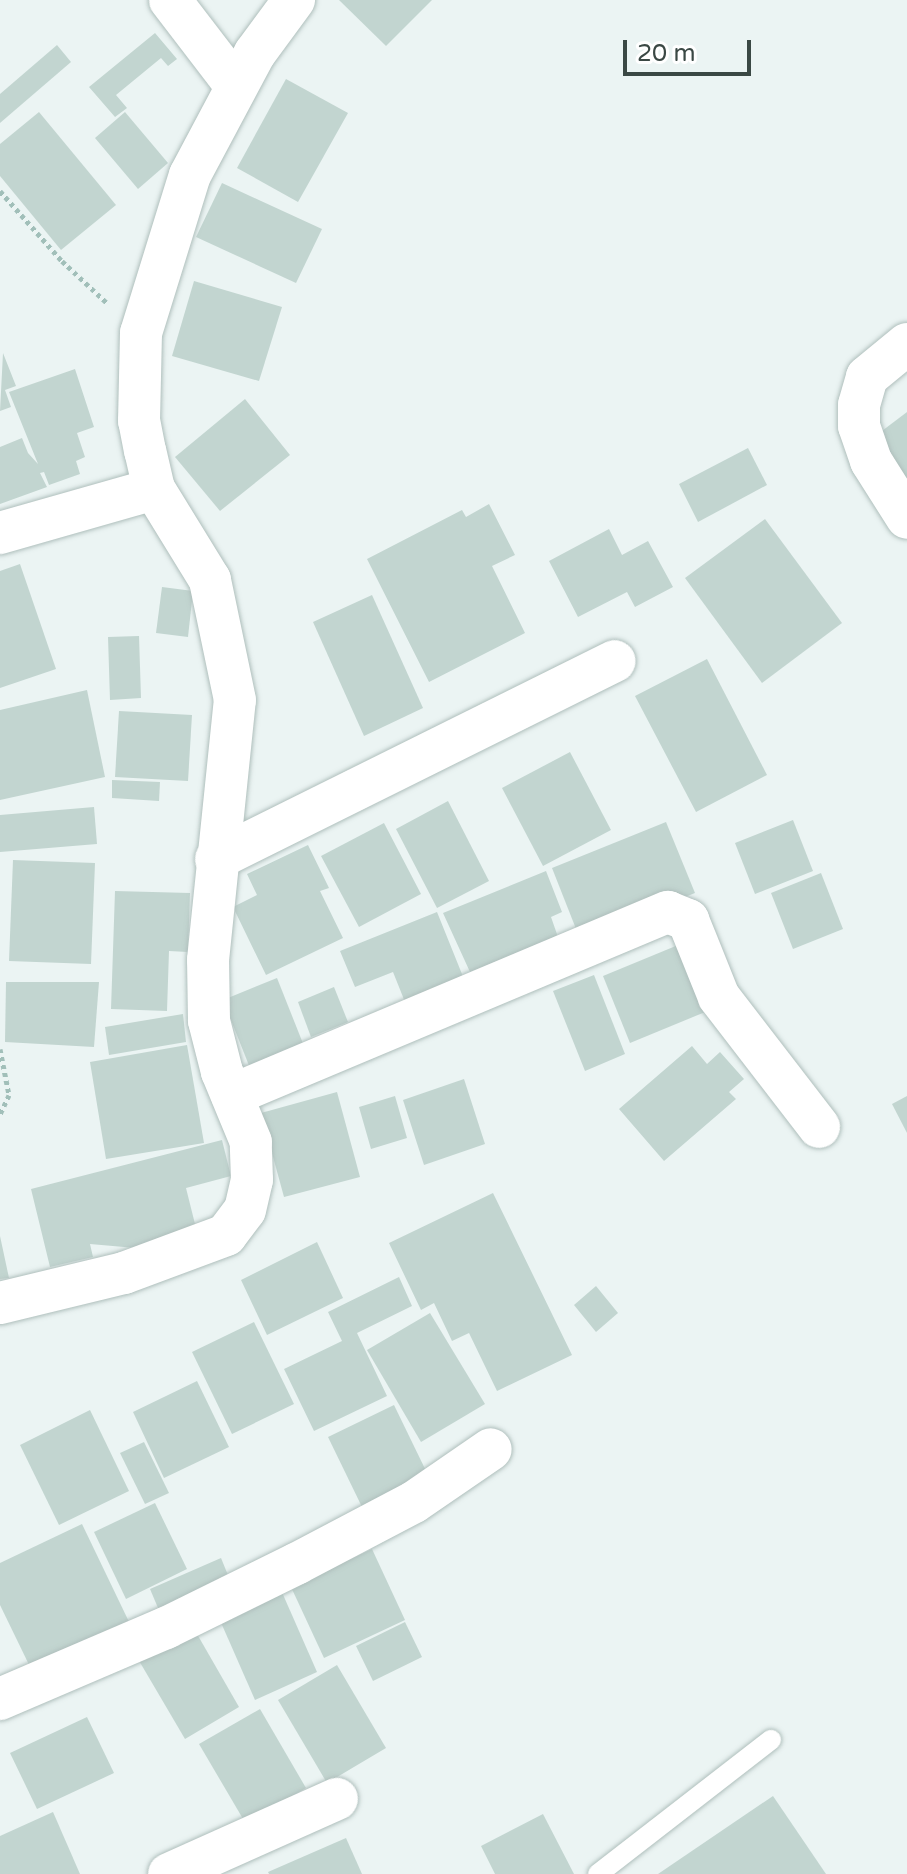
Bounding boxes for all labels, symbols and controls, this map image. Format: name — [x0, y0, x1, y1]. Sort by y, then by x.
scale bar — [627, 24, 755, 74]
text: 20 m — [637, 39, 695, 68]

